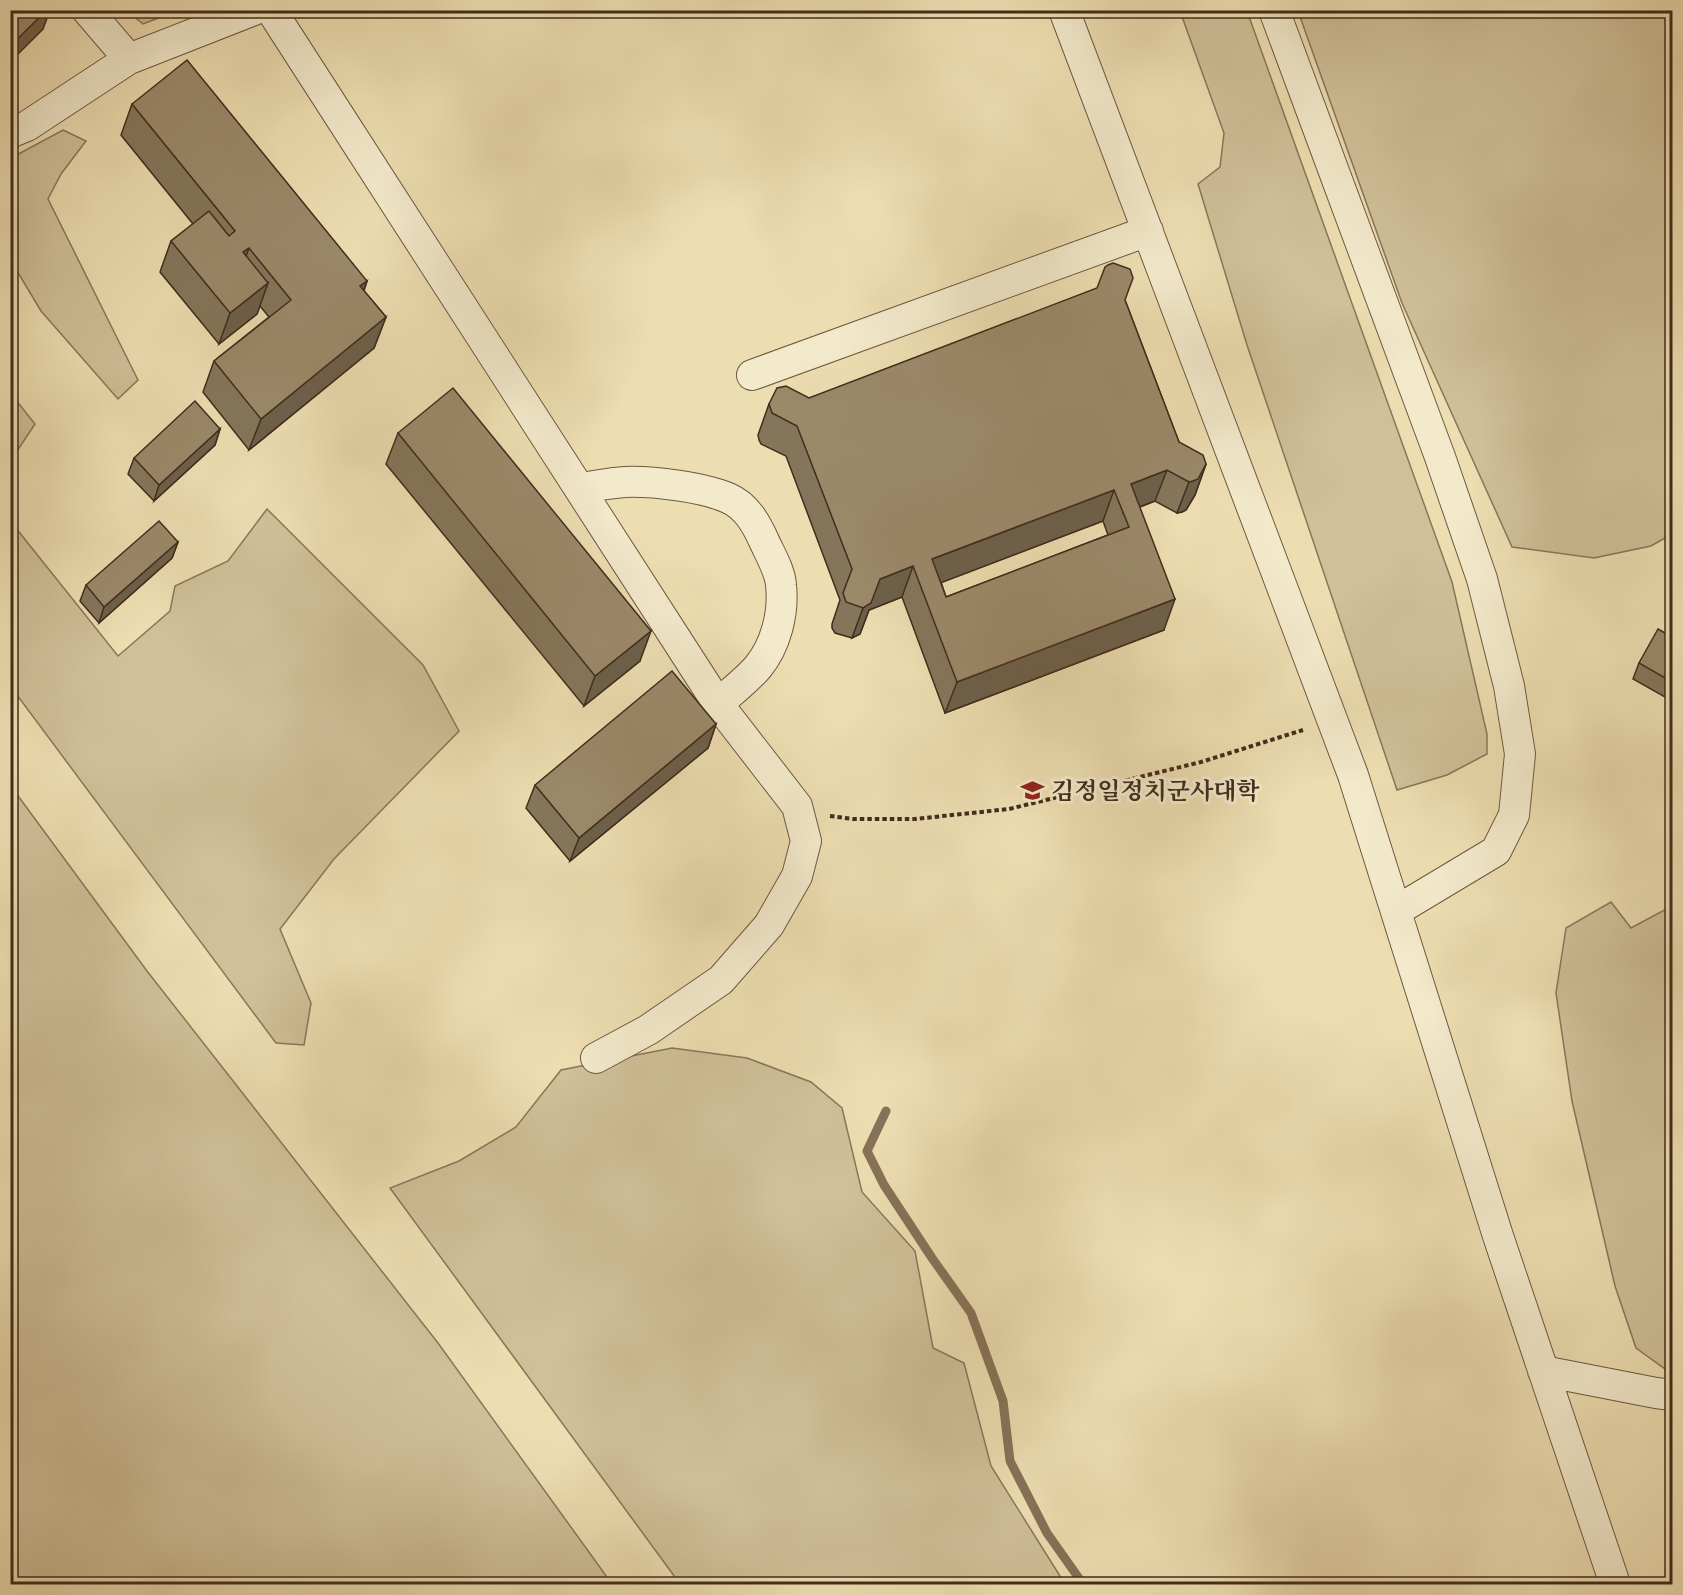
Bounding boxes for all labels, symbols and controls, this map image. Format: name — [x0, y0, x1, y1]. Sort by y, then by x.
school or university icon: 김정일정치군사대학 — [1020, 778, 1046, 804]
place label: 김정일정치군사대학 — [1051, 778, 1260, 805]

